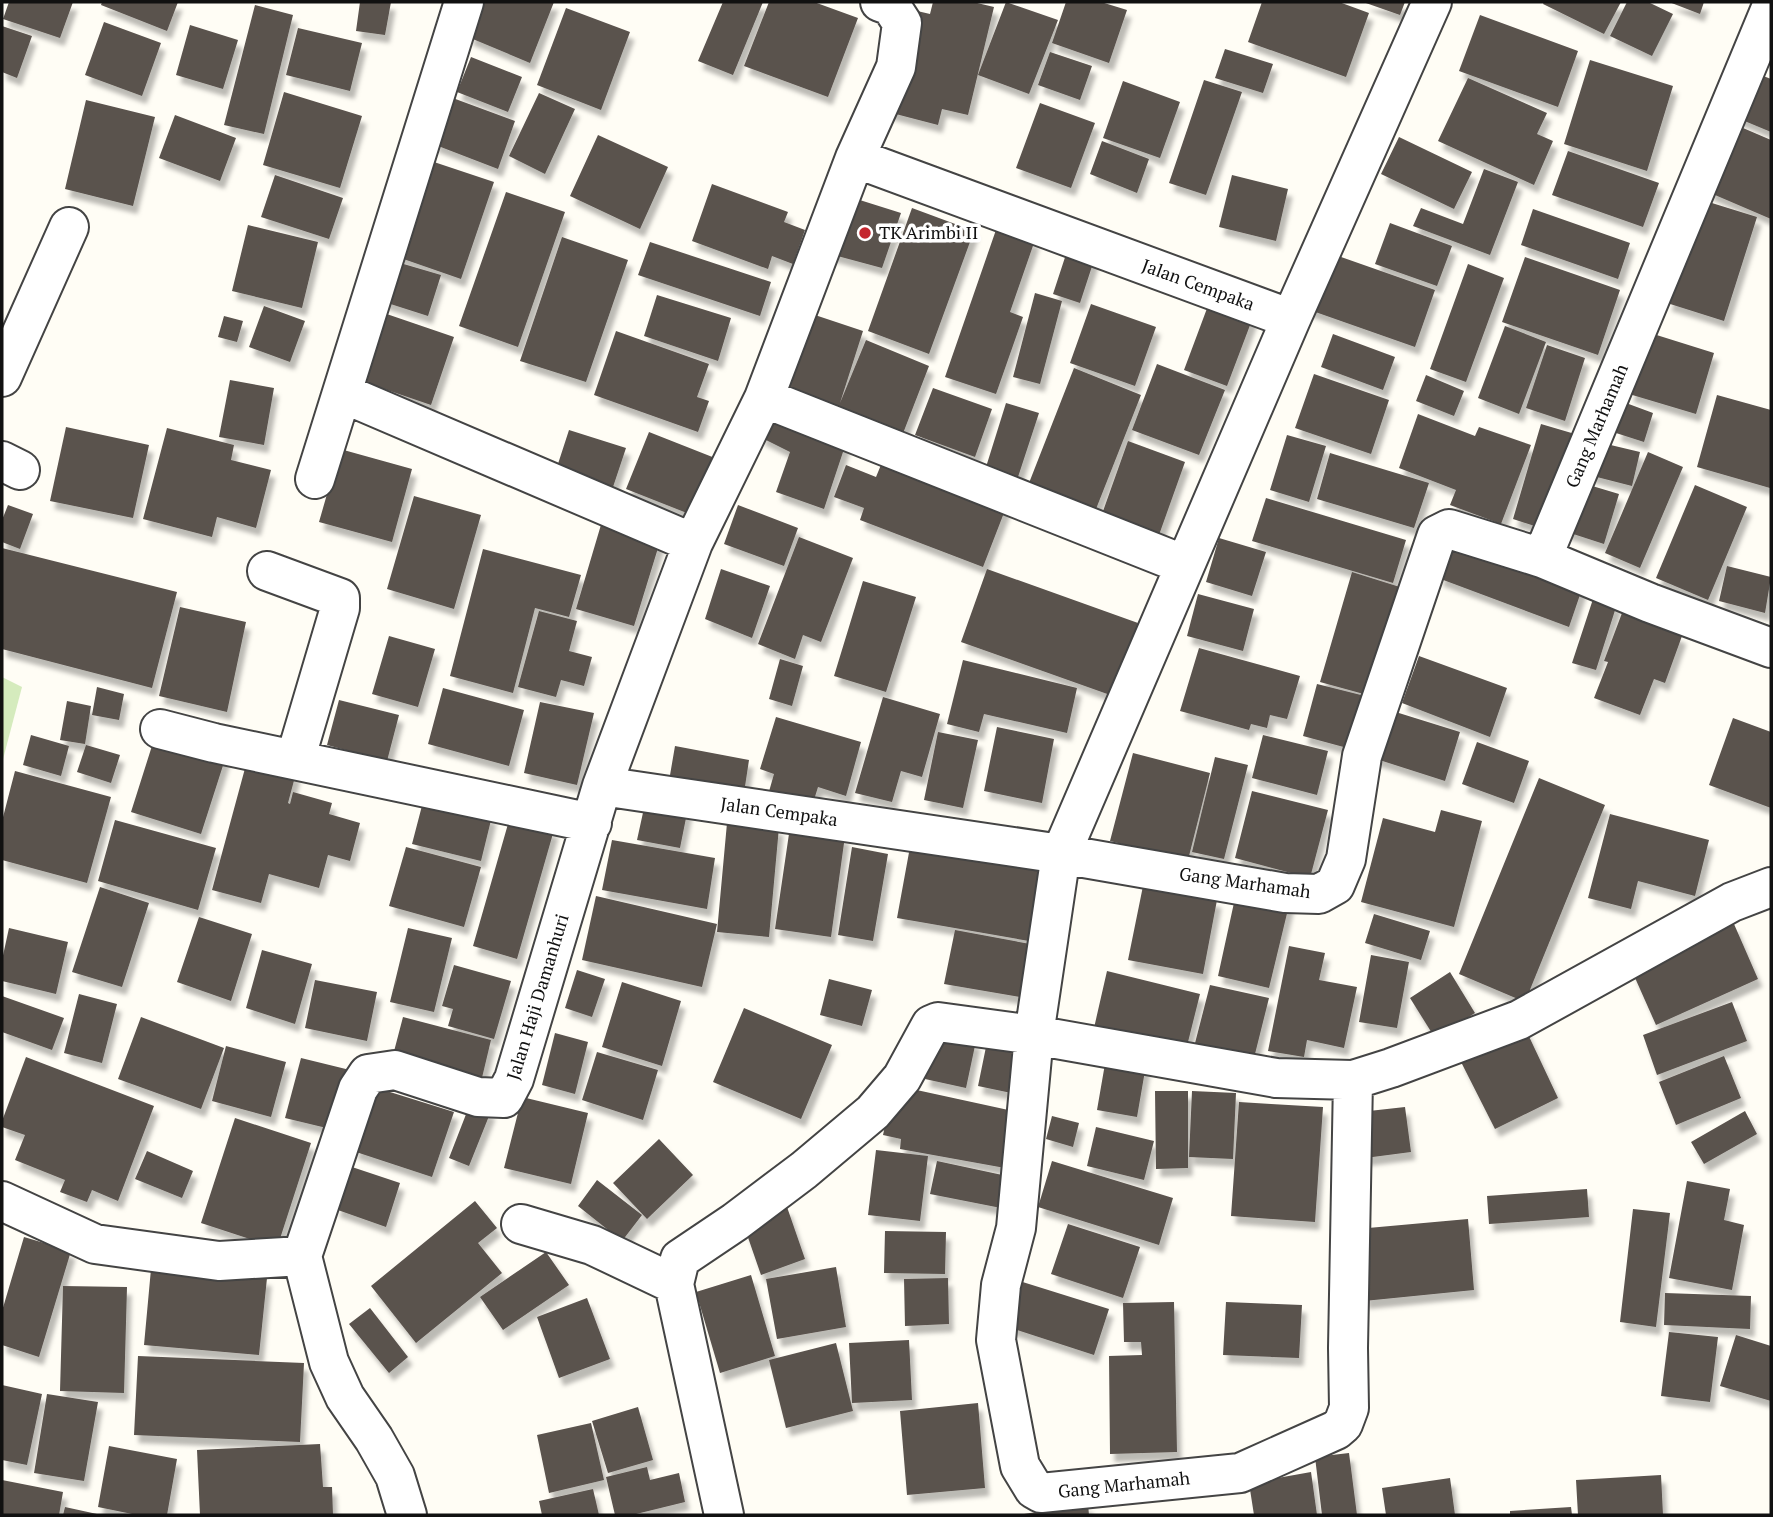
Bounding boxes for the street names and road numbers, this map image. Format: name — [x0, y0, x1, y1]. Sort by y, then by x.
street label: Jalan Cempaka — [1139, 253, 1258, 316]
street label: Gang Marhamah — [1559, 360, 1633, 491]
street label: Jalan Cempaka — [719, 791, 839, 831]
street label: Gang Marhamah — [1178, 861, 1313, 903]
street label: Jalan Haji Damanhuri — [500, 911, 574, 1083]
street label: Gang Marhamah — [1057, 1465, 1191, 1503]

